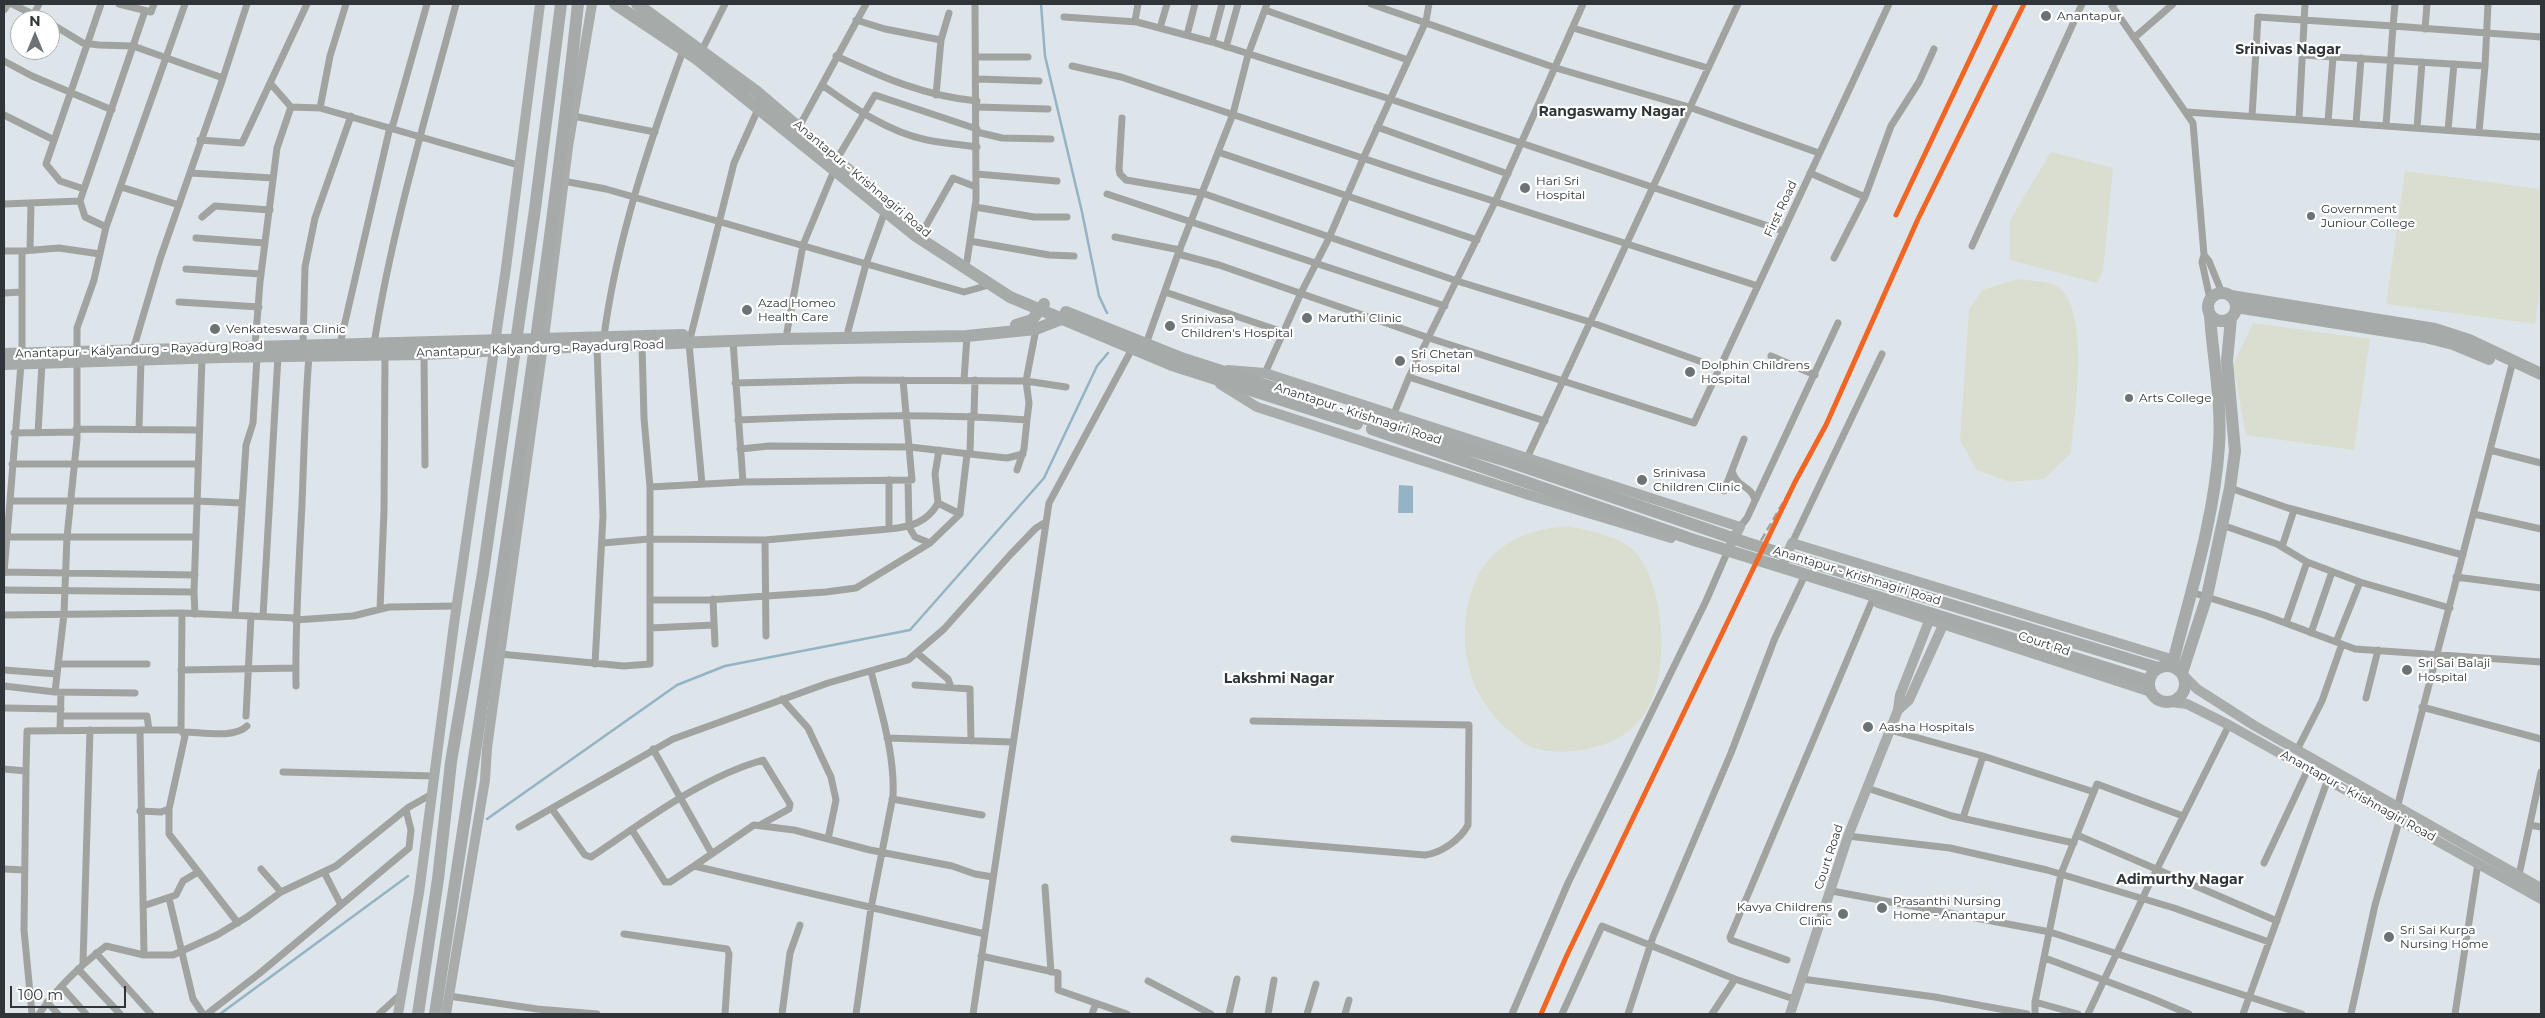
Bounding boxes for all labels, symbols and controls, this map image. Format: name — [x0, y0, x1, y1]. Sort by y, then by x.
marker: Anantapur — [2039, 9, 2053, 23]
place label: Anantapur — [2057, 9, 2122, 23]
north arrow — [10, 10, 60, 60]
text: N — [29, 12, 41, 30]
district label: Srinivas Nagar — [2235, 42, 2341, 58]
district label: Rangaswamy Nagar — [1538, 104, 1686, 120]
street label: Anantapur - Krishnagiri Road — [790, 117, 934, 241]
place label: Hari Sri Hospital — [1536, 174, 1585, 202]
street label: First Road — [1762, 178, 1800, 240]
marker: Hari Sri Hospital — [1518, 181, 1532, 195]
place label: Government Juniour College — [2321, 202, 2415, 230]
marker: Government Juniour College — [2305, 210, 2317, 222]
place label: Azad Homeo Health Care — [758, 296, 836, 324]
marker: Azad Homeo Health Care — [740, 303, 754, 317]
marker: Maruthi Clinic — [1300, 311, 1314, 325]
place label: Maruthi Clinic — [1318, 311, 1402, 325]
place label: Srinivasa Children's Hospital — [1181, 312, 1293, 340]
marker: Srinivasa Children's Hospital — [1163, 319, 1177, 333]
marker: Venkateswara Clinic — [208, 322, 222, 336]
place label: Venkateswara Clinic — [226, 322, 346, 336]
street label: Anantapur - Kalyandurg - Rayadurg Road — [416, 337, 664, 361]
street label: Anantapur - Kalyandurg - Rayadurg Road — [15, 338, 263, 362]
place label: Sri Chetan Hospital — [1411, 347, 1473, 375]
marker: Sri Chetan Hospital — [1393, 354, 1407, 368]
place label: Dolphin Childrens Hospital — [1701, 358, 1809, 386]
marker: Dolphin Childrens Hospital — [1683, 365, 1697, 379]
street label: Anantapur - Krishnagiri Road — [1273, 380, 1443, 448]
place label: Arts College — [2139, 391, 2211, 405]
marker: Arts College — [2123, 392, 2135, 404]
place label: Srinivasa Children Clinic — [1653, 466, 1740, 494]
marker: Srinivasa Children Clinic — [1635, 473, 1649, 487]
street label: Anantapur - Krishnagiri Road — [1771, 544, 1943, 608]
street label: Court Rd — [2016, 629, 2072, 659]
place label: Sri Sai Balaji Hospital — [2418, 656, 2490, 684]
marker: Sri Sai Balaji Hospital — [2400, 663, 2414, 677]
district label: Lakshmi Nagar — [1224, 671, 1334, 687]
marker: Aasha Hospitals — [1861, 720, 1875, 734]
place label: Aasha Hospitals — [1879, 720, 1974, 734]
street label: Anantapur - Krishnagiri Road — [2278, 747, 2438, 845]
street label: Court Road — [1812, 822, 1846, 892]
district label: Adimurthy Nagar — [2116, 872, 2244, 888]
place label: Prasanthi Nursing Home - Anantapur — [1893, 894, 2006, 922]
place label: Kavya Childrens Clinic — [1737, 900, 1832, 928]
marker: Prasanthi Nursing Home - Anantapur — [1875, 901, 1889, 915]
marker: Kavya Childrens Clinic — [1836, 907, 1850, 921]
place label: Sri Sai Kurpa Nursing Home — [2400, 923, 2488, 951]
marker: Sri Sai Kurpa Nursing Home — [2382, 930, 2396, 944]
scale bar — [12, 976, 129, 1008]
text: 100 m — [18, 985, 63, 1004]

